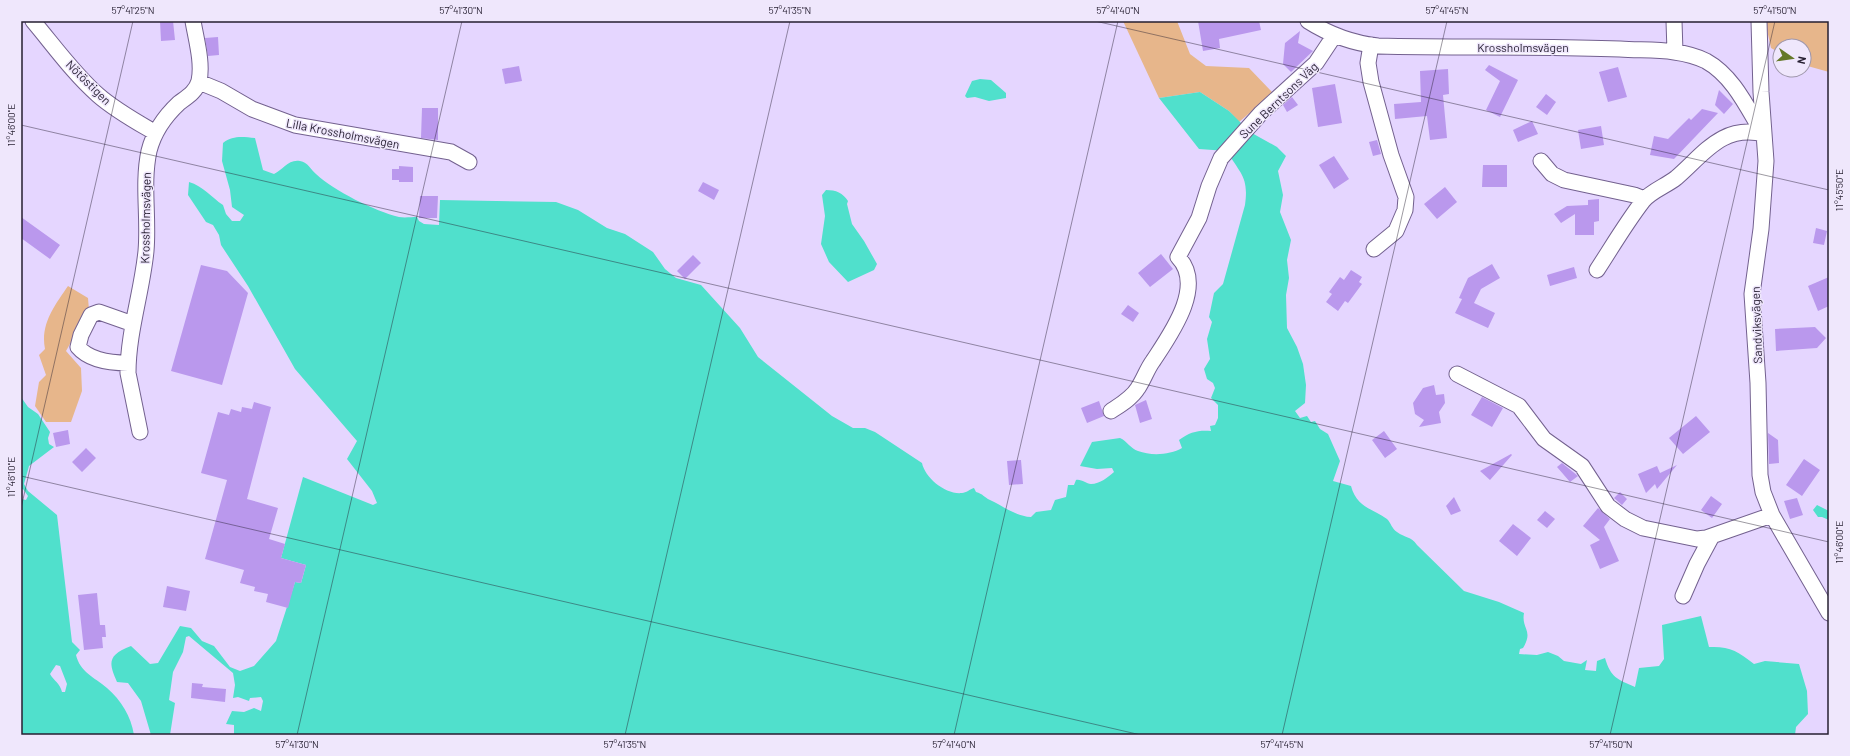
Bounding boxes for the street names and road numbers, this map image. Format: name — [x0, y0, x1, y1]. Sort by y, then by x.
street label: Krossholmsvägen — [1477, 40, 1569, 54]
street label: Nötöstigen — [64, 57, 114, 107]
street label: Sune Berntsons Väg — [1236, 59, 1320, 141]
street label: Lilla Krossholmsvägen — [285, 115, 401, 151]
street label: Krossholmsvägen — [137, 172, 153, 264]
street label: Sandviksvägen — [1748, 286, 1764, 364]

